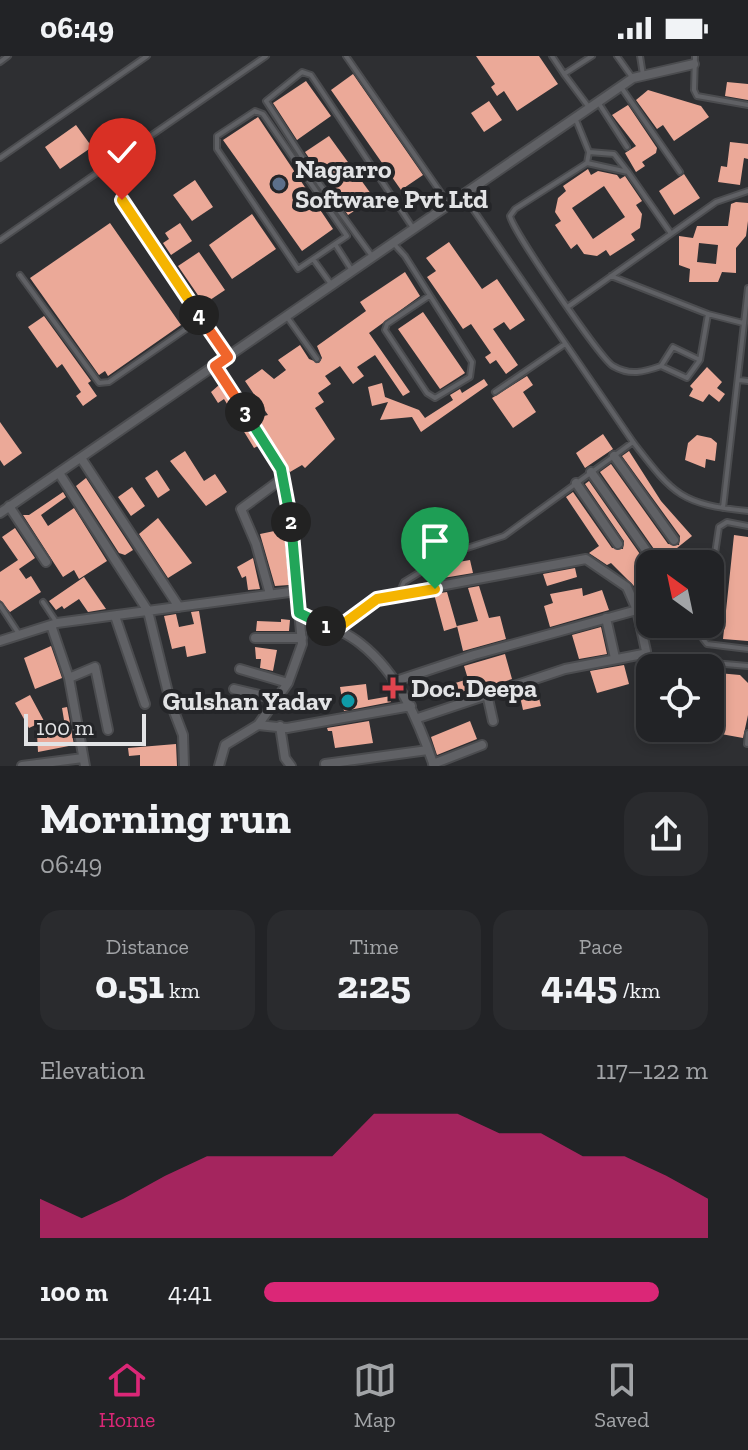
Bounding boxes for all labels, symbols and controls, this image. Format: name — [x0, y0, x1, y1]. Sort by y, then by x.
text: 06:49 — [40, 10, 114, 46]
pin — [88, 118, 156, 200]
icon: check — [100, 130, 144, 174]
place label: Nagarro Software Pvt Ltd — [295, 153, 488, 215]
marker: Nagarro Software Pvt Ltd — [270, 175, 288, 193]
pin: 4 — [179, 295, 219, 335]
text: 4 — [193, 301, 205, 328]
pin: 3 — [225, 392, 265, 432]
text: 3 — [239, 398, 251, 425]
pin: 2 — [271, 502, 311, 542]
pin — [401, 507, 469, 589]
text: 2 — [285, 508, 297, 535]
icon: arrive — [413, 519, 457, 563]
north arrow — [636, 550, 724, 638]
map controls — [636, 550, 724, 742]
pin: 1 — [306, 606, 346, 646]
text: 1 — [322, 612, 330, 639]
button: locate — [636, 654, 724, 742]
place label: Doc. Deepa — [411, 672, 537, 704]
marker: Doc. Deepa — [382, 677, 404, 699]
place label: Gulshan Yadav — [163, 685, 332, 717]
marker: Gulshan Yadav — [339, 692, 357, 710]
scale bar — [24, 710, 146, 746]
text: 100 m — [36, 714, 94, 741]
text: Morning run — [40, 791, 291, 844]
button: share — [624, 792, 708, 876]
text: 06:49 — [40, 848, 102, 880]
text: Distance — [106, 933, 189, 960]
text: Time — [349, 933, 399, 960]
text: Pace — [579, 933, 622, 960]
text: 0.51 — [95, 960, 164, 1008]
text: 2:25 — [337, 960, 411, 1008]
text: 4:45 — [541, 960, 617, 1008]
text: km — [164, 977, 200, 1004]
text: /km — [617, 977, 660, 1004]
text: Elevation — [40, 1054, 145, 1086]
text: 117–122 m — [596, 1054, 708, 1086]
text: 100 m — [40, 1276, 108, 1308]
text: 4:41 — [168, 1276, 212, 1308]
tab: Home — [99, 1358, 155, 1433]
tab: Map — [353, 1358, 397, 1433]
tab: Saved — [594, 1358, 649, 1433]

